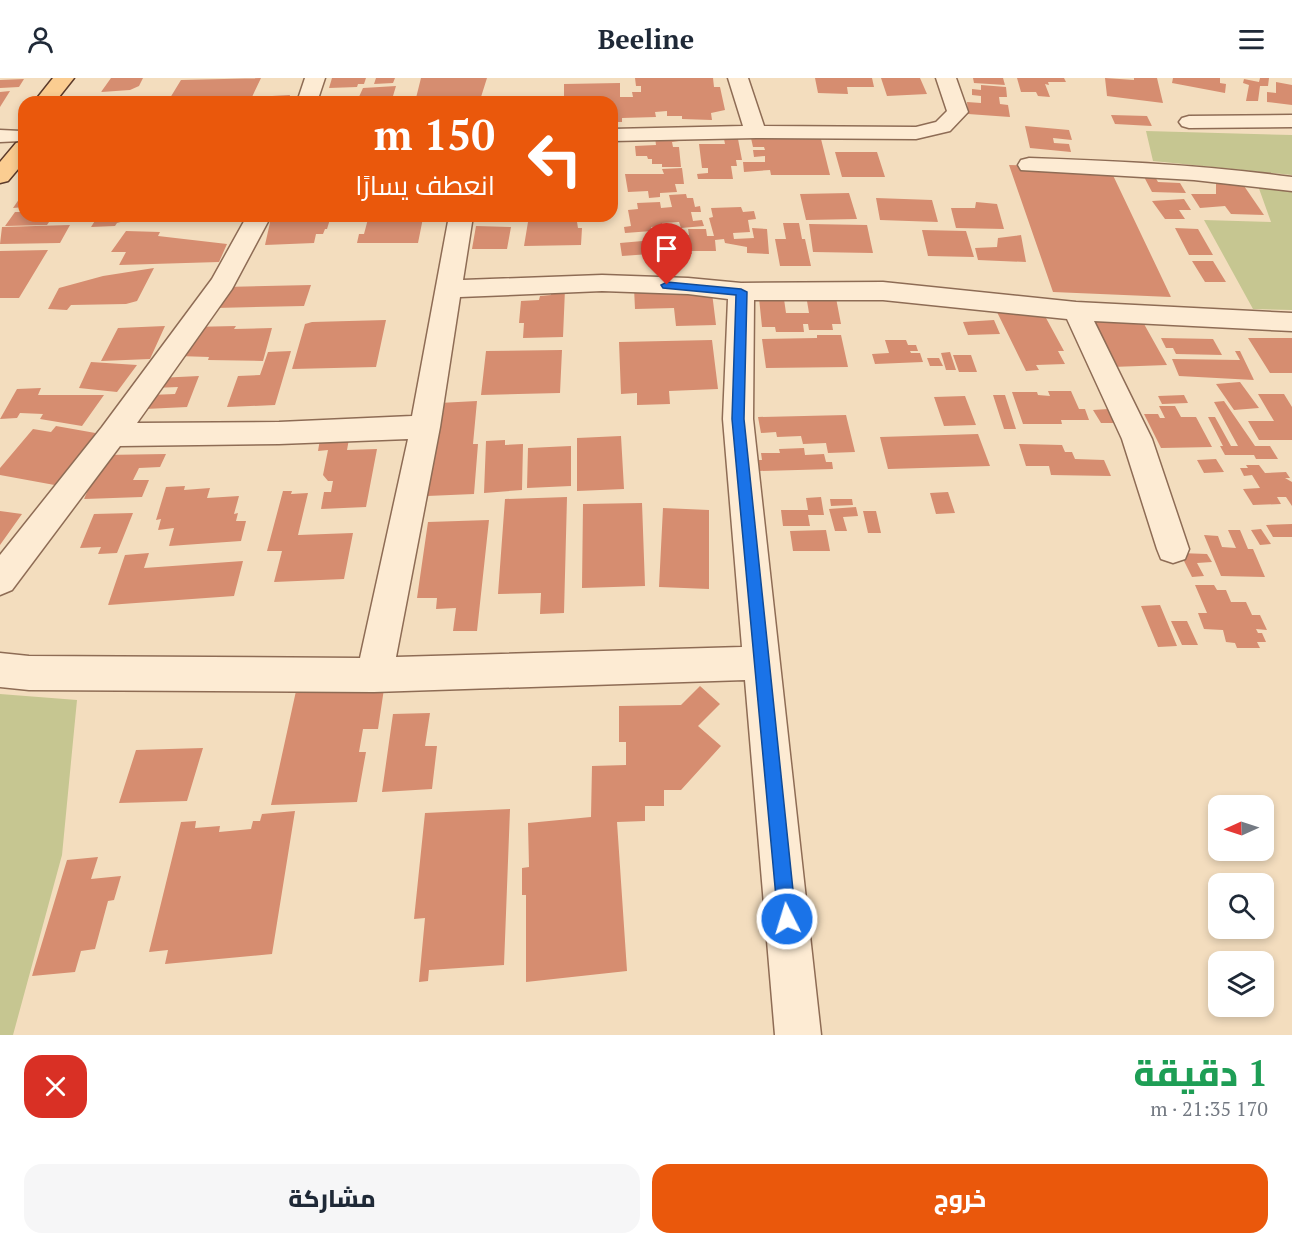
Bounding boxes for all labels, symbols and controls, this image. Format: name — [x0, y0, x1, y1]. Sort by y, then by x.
text: Beeline — [598, 21, 694, 57]
icon: person — [24, 23, 57, 56]
icon: menu — [1235, 23, 1268, 56]
text: 150 m — [374, 106, 495, 162]
icon: left — [516, 120, 594, 198]
text: انعطف يسارًا — [355, 167, 495, 203]
pin — [641, 223, 692, 285]
icon: arrive — [650, 232, 683, 265]
north arrow — [1208, 795, 1274, 861]
map controls — [1208, 795, 1274, 1017]
button: search — [1208, 873, 1274, 939]
position arrow — [755, 887, 819, 951]
button: layers — [1208, 951, 1274, 1017]
text: 1 دقيقة — [1133, 1049, 1268, 1096]
button: close — [24, 1055, 87, 1118]
text: 170 m · 21:35 — [1150, 1095, 1268, 1122]
button: مشاركة — [24, 1164, 640, 1233]
button: خروج — [652, 1164, 1268, 1233]

